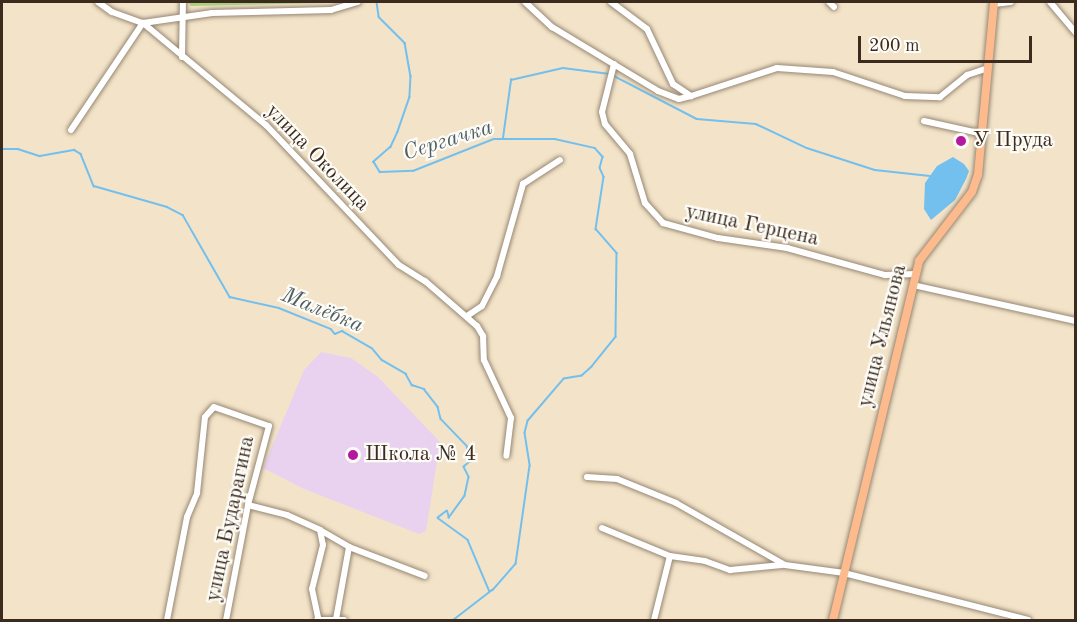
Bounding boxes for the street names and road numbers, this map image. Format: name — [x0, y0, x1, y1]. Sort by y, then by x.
street label: улица Околица — [260, 99, 374, 217]
street label: улица Герцена — [683, 200, 821, 252]
street label: улица Ульянова — [853, 262, 913, 410]
street label: улица Бударагина — [201, 434, 261, 604]

